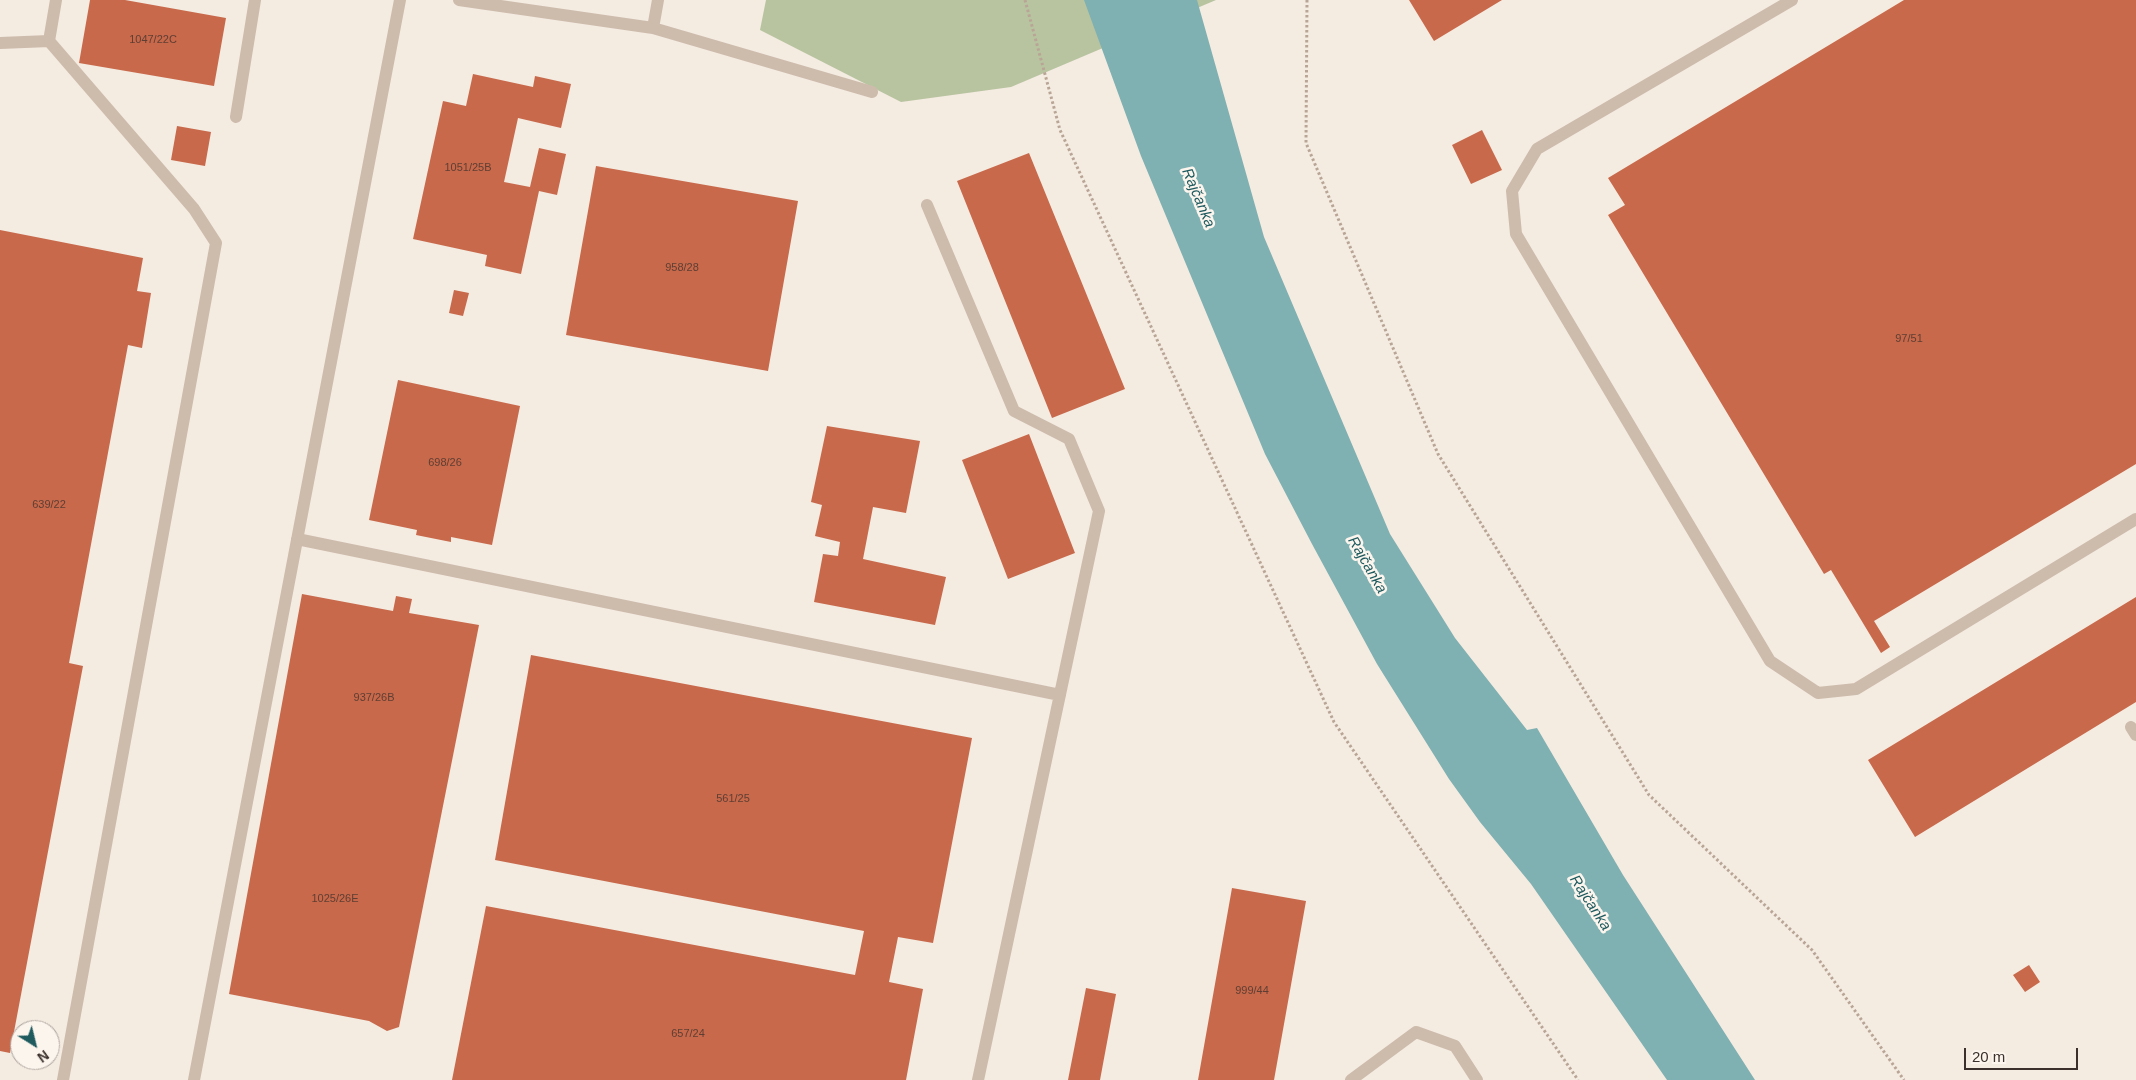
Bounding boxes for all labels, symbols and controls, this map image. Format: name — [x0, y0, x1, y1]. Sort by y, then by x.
house number: 1047/22C — [129, 33, 177, 47]
house number: 1051/25B — [444, 161, 492, 175]
water label: Rajčanka — [1177, 166, 1219, 230]
house number: 958/28 — [665, 261, 699, 275]
house number: 97/51 — [1895, 332, 1923, 346]
house number: 698/26 — [428, 456, 462, 470]
house number: 639/22 — [32, 498, 66, 512]
water label: Rajčanka — [1344, 533, 1390, 597]
house number: 937/26B — [354, 691, 394, 705]
house number: 561/25 — [716, 792, 750, 806]
water label: Rajčanka — [1565, 872, 1615, 934]
house number: 1025/26E — [311, 892, 359, 906]
house number: 999/44 — [1235, 984, 1269, 998]
north arrow — [10, 1020, 60, 1070]
house number: 657/24 — [671, 1027, 705, 1041]
scale bar — [1966, 1038, 2080, 1070]
text: N — [34, 1047, 52, 1066]
text: 20 m — [1972, 1048, 2005, 1065]

